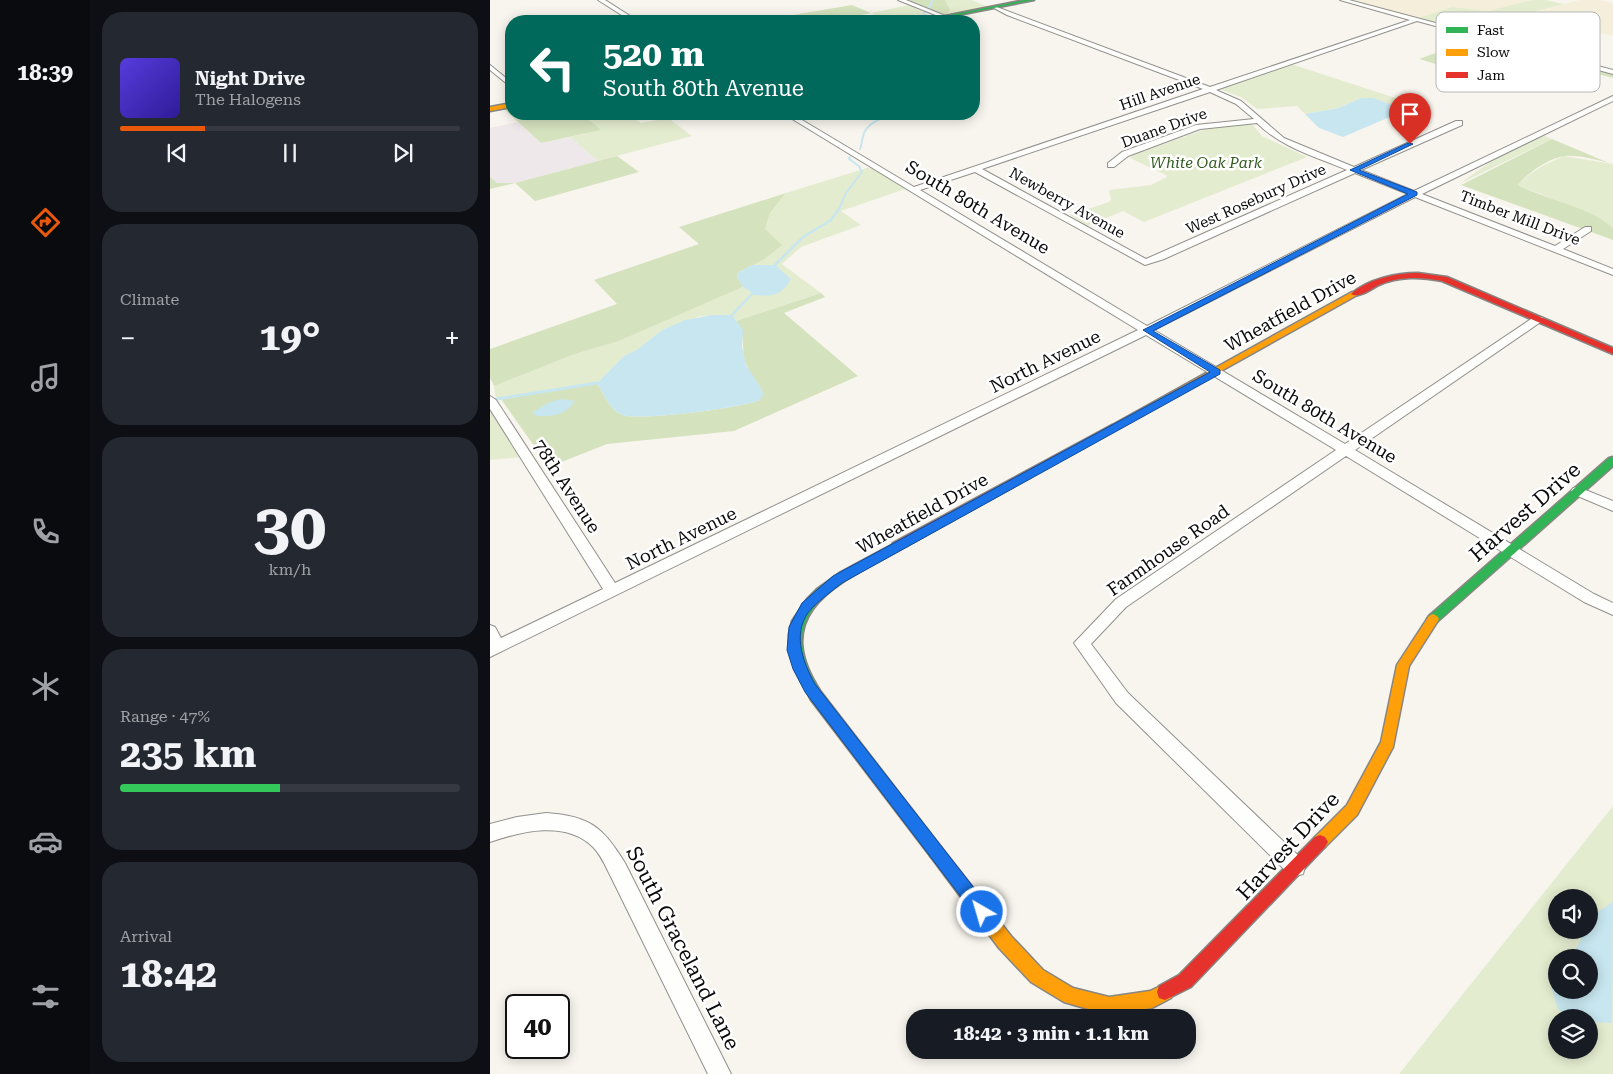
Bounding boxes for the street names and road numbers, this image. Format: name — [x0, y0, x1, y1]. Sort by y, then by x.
street label: Hill Avenue — [1117, 70, 1203, 114]
street label: Duane Drive — [1119, 104, 1209, 152]
street label: South 80th Avenue — [902, 156, 1054, 258]
street label: West Rosebury Drive — [1183, 160, 1329, 238]
street label: Newberry Avenue — [1006, 164, 1128, 242]
street label: Timber Mill Drive — [1457, 187, 1583, 249]
street label: Wheatfield Drive — [1221, 266, 1359, 356]
street label: North Avenue — [986, 325, 1104, 397]
street label: South 80th Avenue — [1249, 365, 1401, 467]
street label: 78th Avenue — [529, 435, 605, 537]
street label: Harvest Drive — [1465, 457, 1585, 567]
street label: Wheatfield Drive — [853, 468, 991, 558]
street label: Farmhouse Road — [1103, 500, 1233, 600]
street label: North Avenue — [622, 502, 740, 574]
street label: Harvest Drive — [1232, 787, 1344, 905]
street label: South Graceland Lane — [621, 842, 745, 1054]

